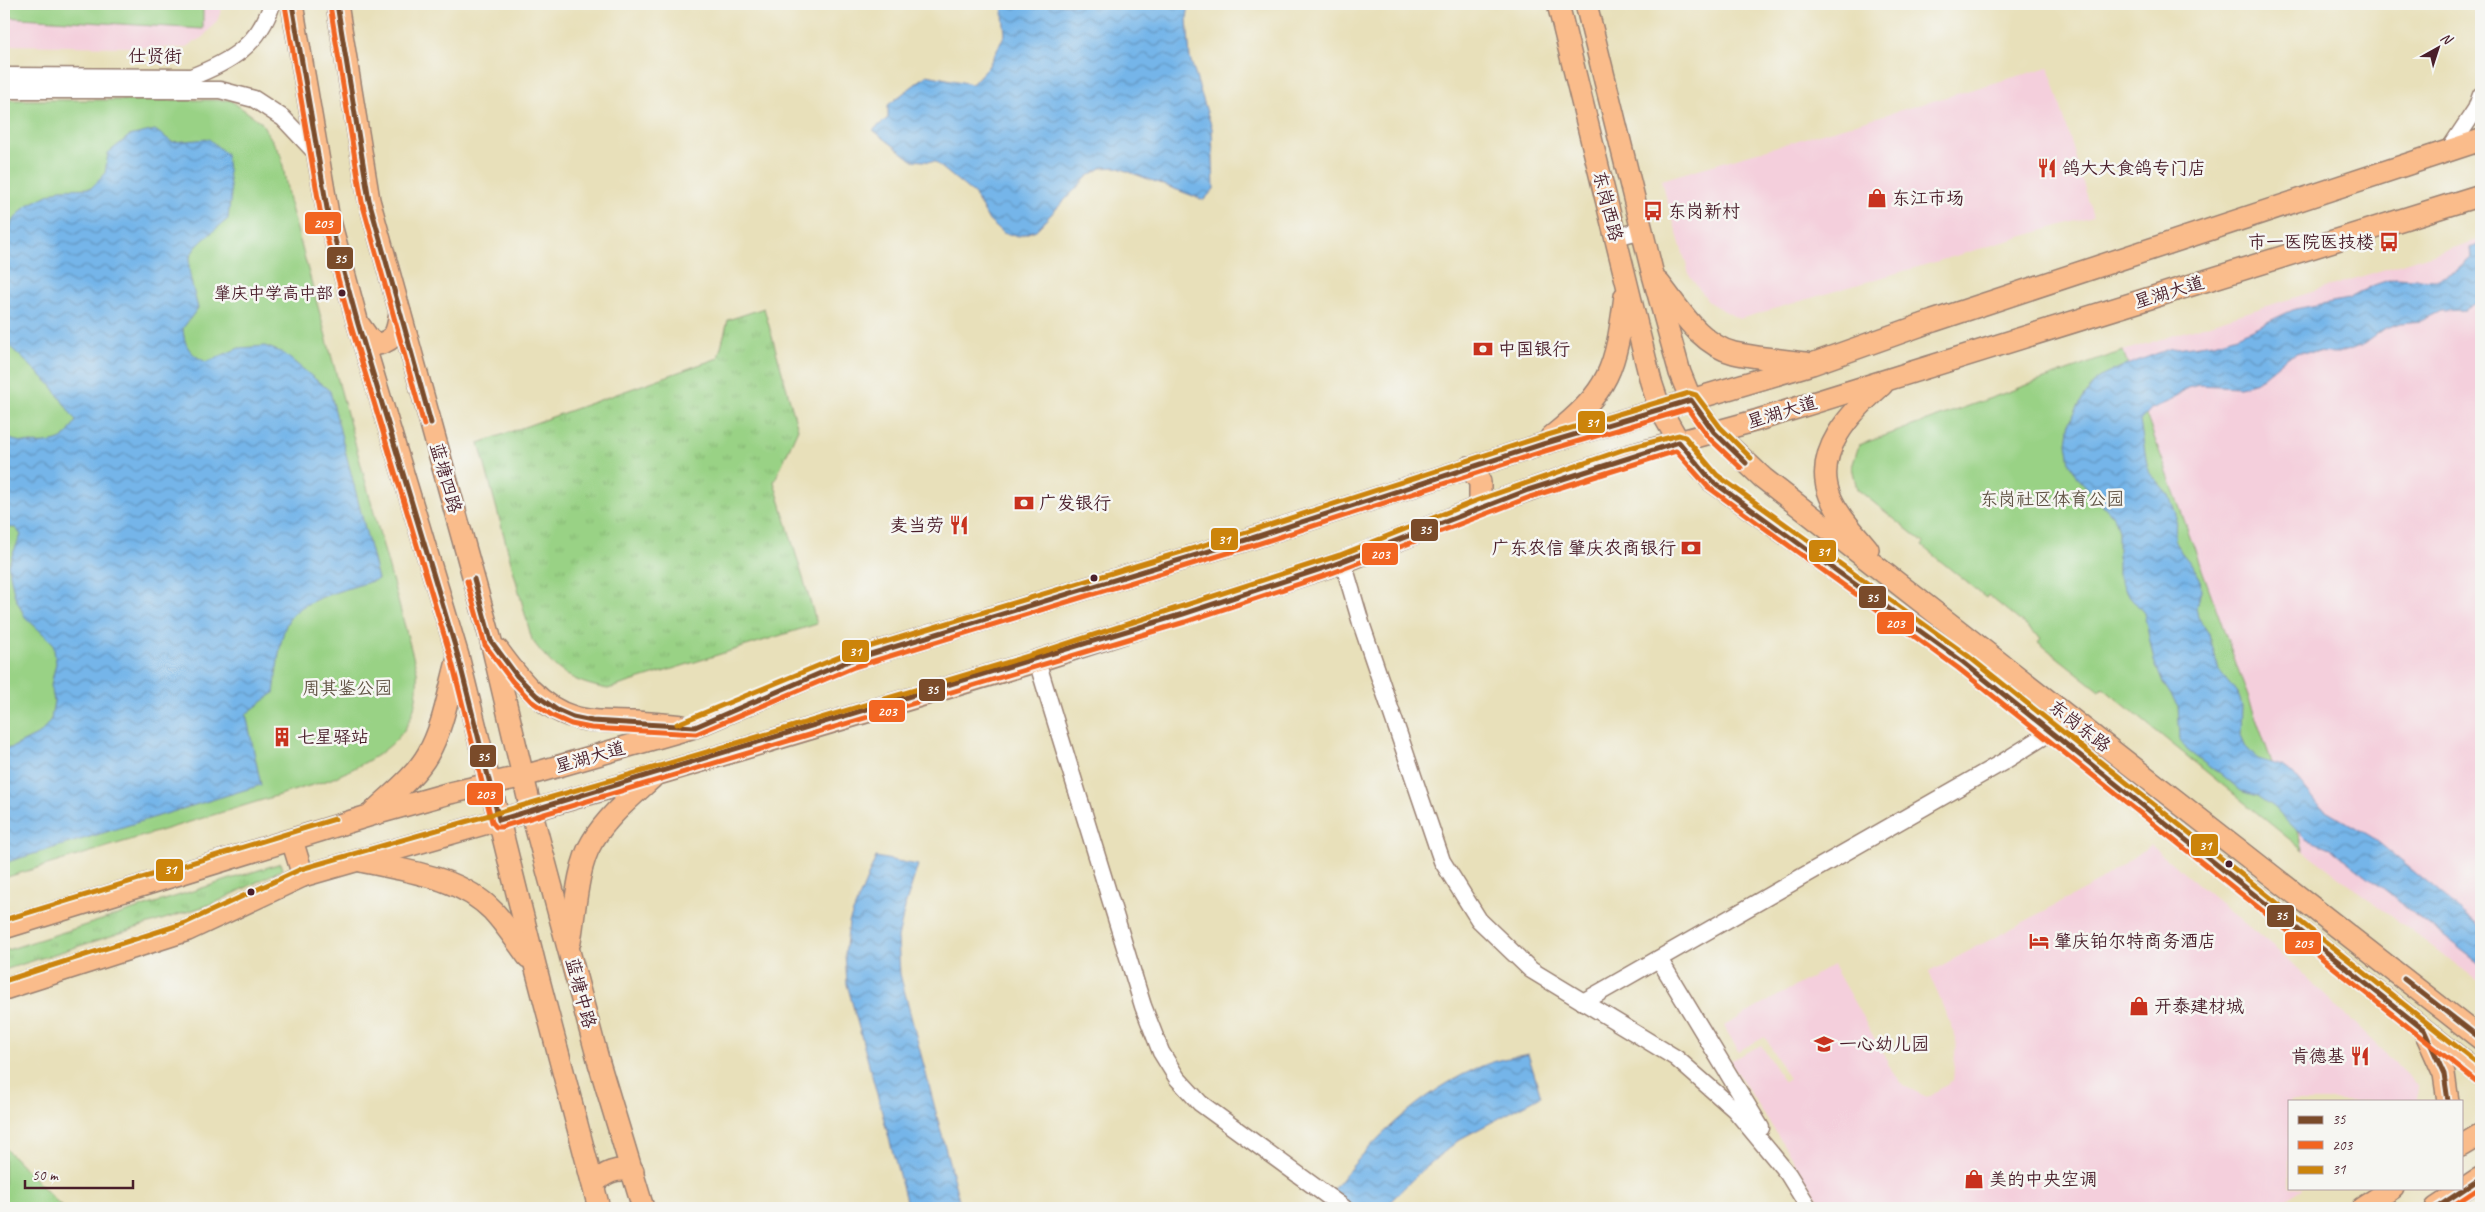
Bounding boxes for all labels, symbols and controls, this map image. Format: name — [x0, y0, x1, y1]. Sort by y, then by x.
north arrow — [2412, 22, 2462, 72]
text: N — [2437, 29, 2456, 49]
street label: 仕贤街 — [128, 45, 182, 67]
restaurant icon: 鸽大大食鸽专门店 — [2036, 157, 2058, 179]
place label: 鸽大大食鸽专门店 — [2062, 157, 2206, 179]
street label: 东岗西路 — [1589, 168, 1627, 244]
shop icon: 东江市场 — [1866, 187, 1888, 209]
place label: 东江市场 — [1892, 187, 1964, 209]
bus stop icon: 东岗新村 — [1642, 200, 1664, 222]
place label: 东岗新村 — [1668, 200, 1740, 222]
line badge: 203 — [304, 211, 342, 235]
text: 203 — [314, 215, 334, 232]
place label: 市一医院医技楼 — [2248, 231, 2374, 253]
bus stop icon: 市一医院医技楼 — [2378, 231, 2400, 253]
line badge: 35 — [326, 246, 354, 270]
text: 35 — [334, 250, 348, 267]
street label: 星湖大道 — [2131, 271, 2207, 313]
place label: 肇庆中学高中部 — [214, 283, 333, 304]
marker: 肇庆中学高中部 — [337, 288, 347, 298]
bank icon: 中国银行 — [1472, 338, 1494, 360]
place label: 中国银行 — [1498, 338, 1570, 360]
street label: 星湖大道 — [1744, 391, 1820, 433]
line badge: 31 — [1577, 410, 1606, 434]
text: 31 — [1586, 414, 1600, 431]
street label: 蓝塘四路 — [426, 440, 466, 516]
park label: 东岗社区体育公园 — [1980, 488, 2124, 510]
bank icon: 广发银行 — [1013, 492, 1035, 514]
place label: 广发银行 — [1039, 492, 1111, 514]
place label: 麦当劳 — [890, 514, 944, 536]
restaurant icon: 麦当劳 — [948, 514, 970, 536]
line badge: 35 — [1410, 518, 1439, 542]
text: 35 — [1419, 521, 1433, 538]
line badge: 31 — [1210, 527, 1239, 551]
text: 31 — [1218, 531, 1232, 548]
place label: 广东农信 肇庆农商银行 — [1492, 537, 1676, 559]
bank icon: 广东农信 肇庆农商银行 — [1680, 537, 1702, 559]
line badge: 31 — [1808, 539, 1837, 563]
line badge: 203 — [1361, 542, 1399, 566]
text: 31 — [1817, 543, 1831, 560]
text: 203 — [1371, 546, 1391, 563]
unlabelled marker — [1089, 573, 1099, 583]
line badge: 35 — [1858, 585, 1887, 609]
text: 35 — [1866, 589, 1880, 606]
line badge: 203 — [1876, 611, 1915, 635]
text: 203 — [1886, 615, 1906, 632]
line badge: 31 — [841, 639, 870, 663]
text: 31 — [849, 643, 863, 660]
park label: 周其鉴公园 — [302, 677, 392, 699]
line badge: 35 — [918, 678, 946, 702]
text: 35 — [926, 681, 940, 698]
street label: 东岗东路 — [2045, 695, 2115, 757]
line badge: 203 — [868, 699, 906, 723]
text: 203 — [878, 703, 898, 720]
building icon: 七星驿站 — [271, 726, 293, 748]
place label: 七星驿站 — [297, 726, 369, 748]
street label: 星湖大道 — [552, 737, 628, 777]
line badge: 35 — [469, 744, 497, 768]
text: 35 — [477, 748, 491, 765]
line badge: 203 — [466, 782, 504, 806]
text: 203 — [476, 786, 496, 803]
line badge: 31 — [2190, 833, 2219, 857]
text: 31 — [2199, 837, 2213, 854]
line badge: 31 — [155, 858, 184, 882]
unlabelled marker — [2224, 859, 2234, 869]
text: 31 — [164, 861, 178, 878]
unlabelled marker — [246, 887, 256, 897]
line badge: 35 — [2266, 904, 2295, 928]
text: 35 — [2275, 907, 2289, 924]
hotel icon: 肇庆铂尔特商务酒店 — [2028, 930, 2050, 952]
place label: 肇庆铂尔特商务酒店 — [2054, 930, 2216, 952]
line badge: 203 — [2284, 931, 2322, 955]
text: 203 — [2294, 935, 2314, 952]
street label: 蓝塘中路 — [561, 955, 601, 1031]
shop icon: 开泰建材城 — [2128, 995, 2150, 1017]
place label: 开泰建材城 — [2154, 995, 2244, 1017]
school or university icon: 一心幼儿园 — [1813, 1033, 1835, 1055]
place label: 一心幼儿园 — [1839, 1033, 1929, 1055]
place label: 肯德基 — [2291, 1045, 2345, 1067]
restaurant icon: 肯德基 — [2349, 1045, 2371, 1067]
legend — [2288, 1100, 2462, 1190]
text: 35 — [2332, 1110, 2347, 1129]
text: 203 — [2332, 1136, 2354, 1155]
scale bar — [25, 1157, 132, 1189]
text: 31 — [2332, 1160, 2347, 1179]
text: 50 m — [32, 1166, 59, 1185]
shop icon: 美的中央空调 — [1963, 1168, 1985, 1190]
place label: 美的中央空调 — [1989, 1168, 2097, 1190]

